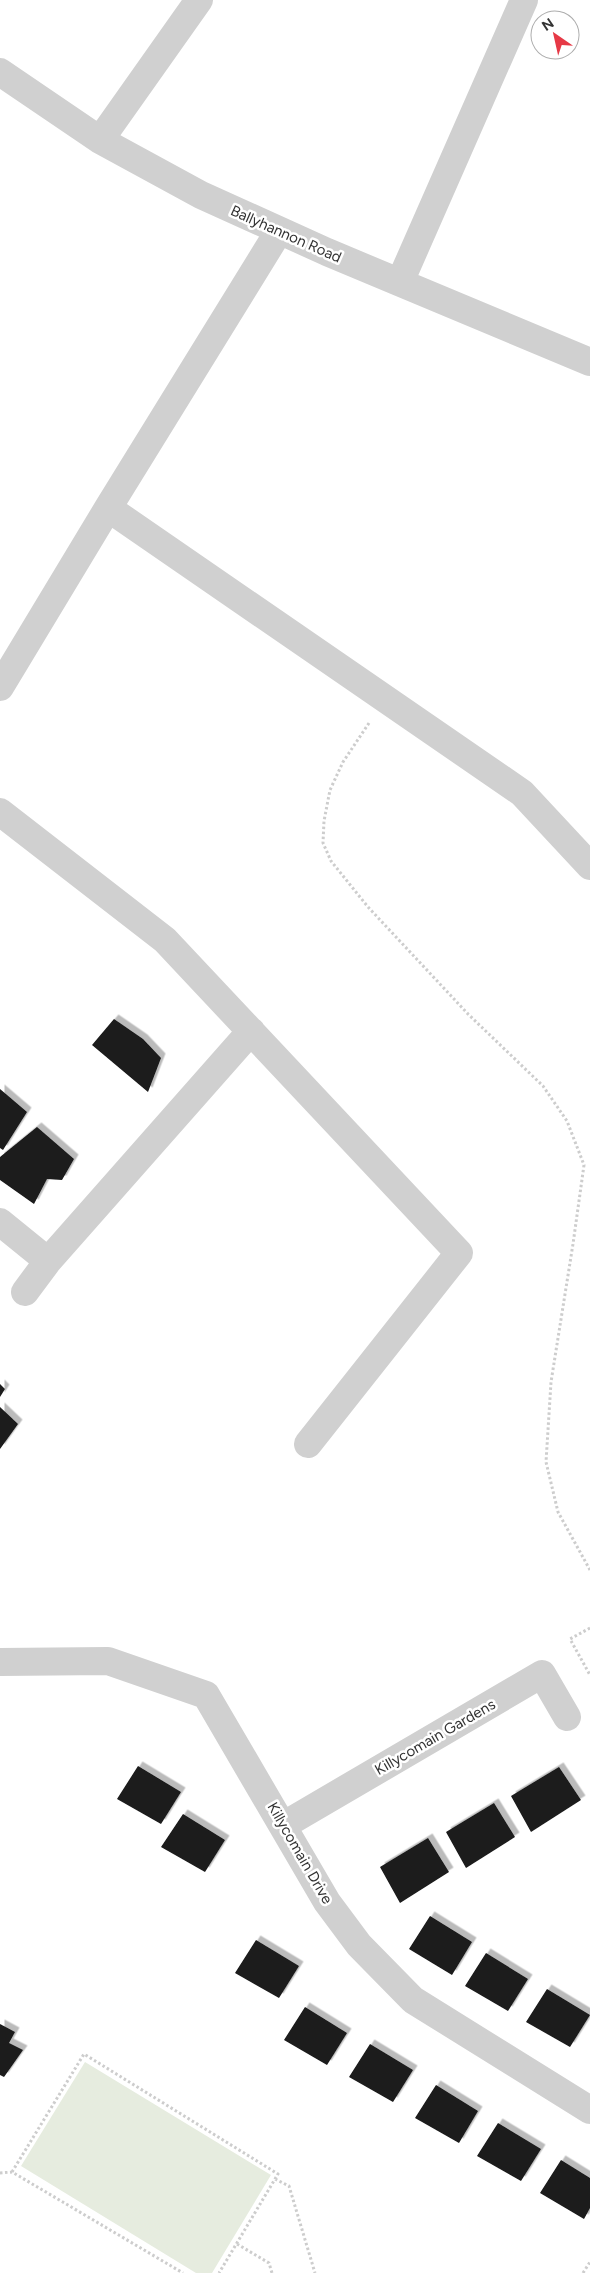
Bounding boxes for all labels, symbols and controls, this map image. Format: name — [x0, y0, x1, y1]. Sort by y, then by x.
north arrow — [530, 10, 580, 60]
text: N — [539, 15, 557, 35]
street label: Ballyhannon Road — [228, 202, 344, 266]
street label: Killycomain Gardens — [372, 1695, 498, 1779]
street label: Killycomain Drive — [264, 1799, 336, 1907]

